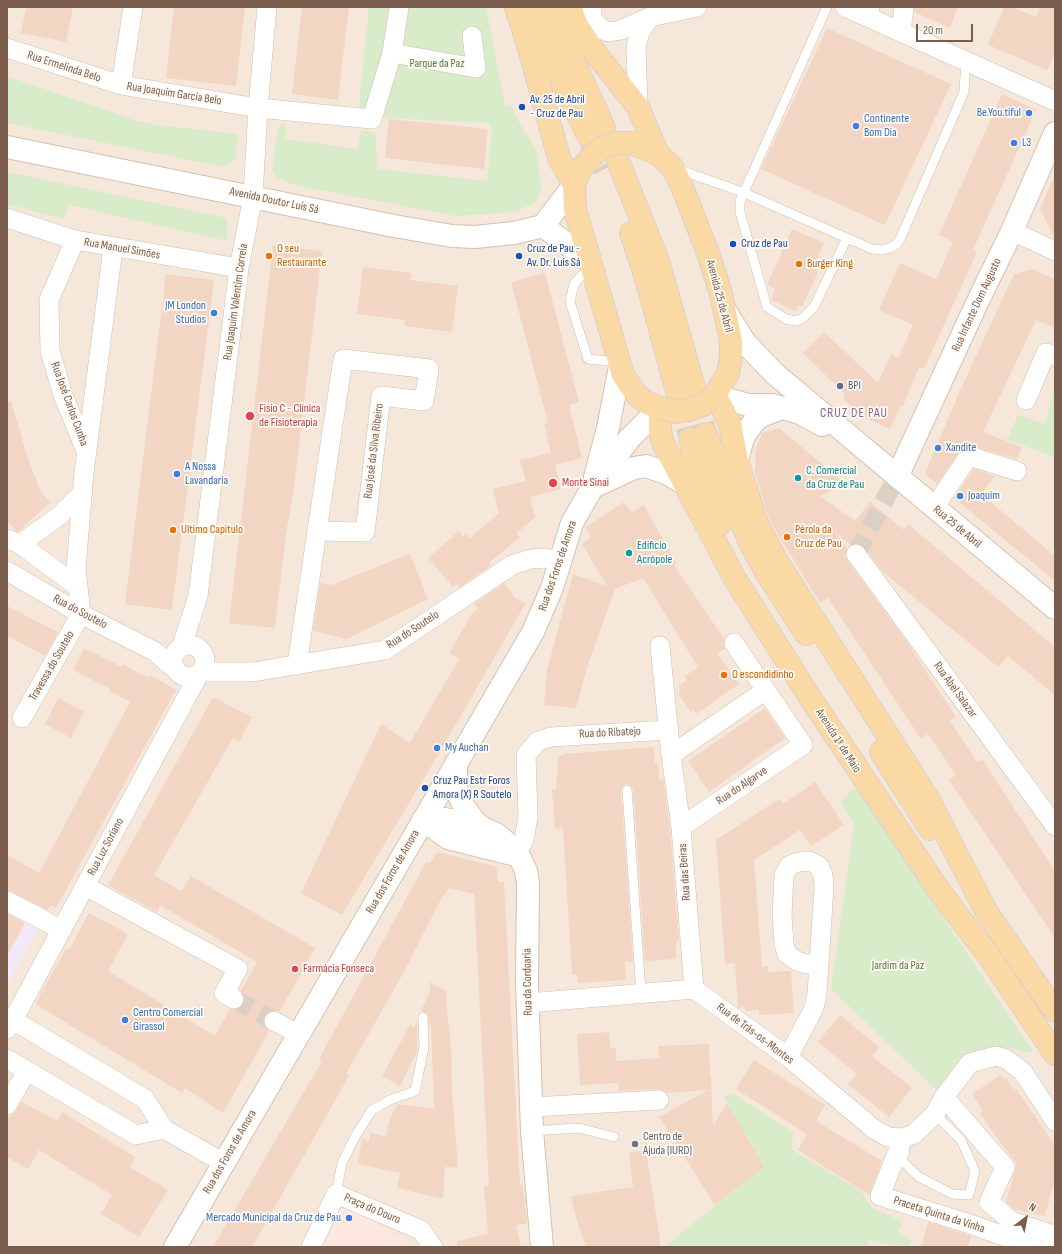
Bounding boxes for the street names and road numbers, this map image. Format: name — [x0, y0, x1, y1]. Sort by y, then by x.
street label: Rua Ermelinda Belo — [25, 48, 103, 86]
street label: Rua Joaquim Garcia Belo — [126, 79, 222, 109]
street label: Avenida Doutor Luís Sá — [228, 185, 320, 217]
street label: Rua Manuel Simões — [83, 235, 161, 263]
street label: Rua Joaquim Valentim Correia — [221, 243, 251, 361]
street label: Rua Infante Dom Augusto — [949, 256, 1005, 354]
street label: Avenida 25 de Abril — [702, 258, 736, 334]
street label: Rua José Carlos Cunha — [47, 360, 91, 448]
street label: Rua José da Silva Ribeiro — [361, 403, 387, 499]
street label: Rua 25 de Abril — [930, 503, 984, 551]
street label: Rua dos Foros de Amora — [536, 519, 580, 613]
street label: Rua do Soutelo — [50, 592, 110, 632]
street label: Rua do Soutelo — [384, 608, 442, 652]
street label: Travessa do Soutelo — [26, 628, 78, 704]
street label: Rua Abel Salazar — [930, 659, 980, 721]
street label: Avenida 1º de Maio — [812, 706, 864, 776]
street label: Rua do Ribatejo — [579, 724, 641, 742]
street label: Rua do Algarve — [714, 764, 770, 808]
street label: Rua Luz Soriano — [85, 816, 127, 878]
street label: Rua dos Foros de Amora — [363, 827, 423, 917]
street label: Rua das Beiras — [676, 843, 694, 901]
street label: Rua da Cordoaria — [520, 948, 536, 1016]
street label: Rua de Trás-os-Montes — [713, 1000, 797, 1068]
street label: Rua dos Foros de Amora — [200, 1107, 260, 1197]
street label: Praça do Douro — [342, 1191, 402, 1227]
street label: Praceta Quinta da Vinha — [892, 1193, 986, 1237]

